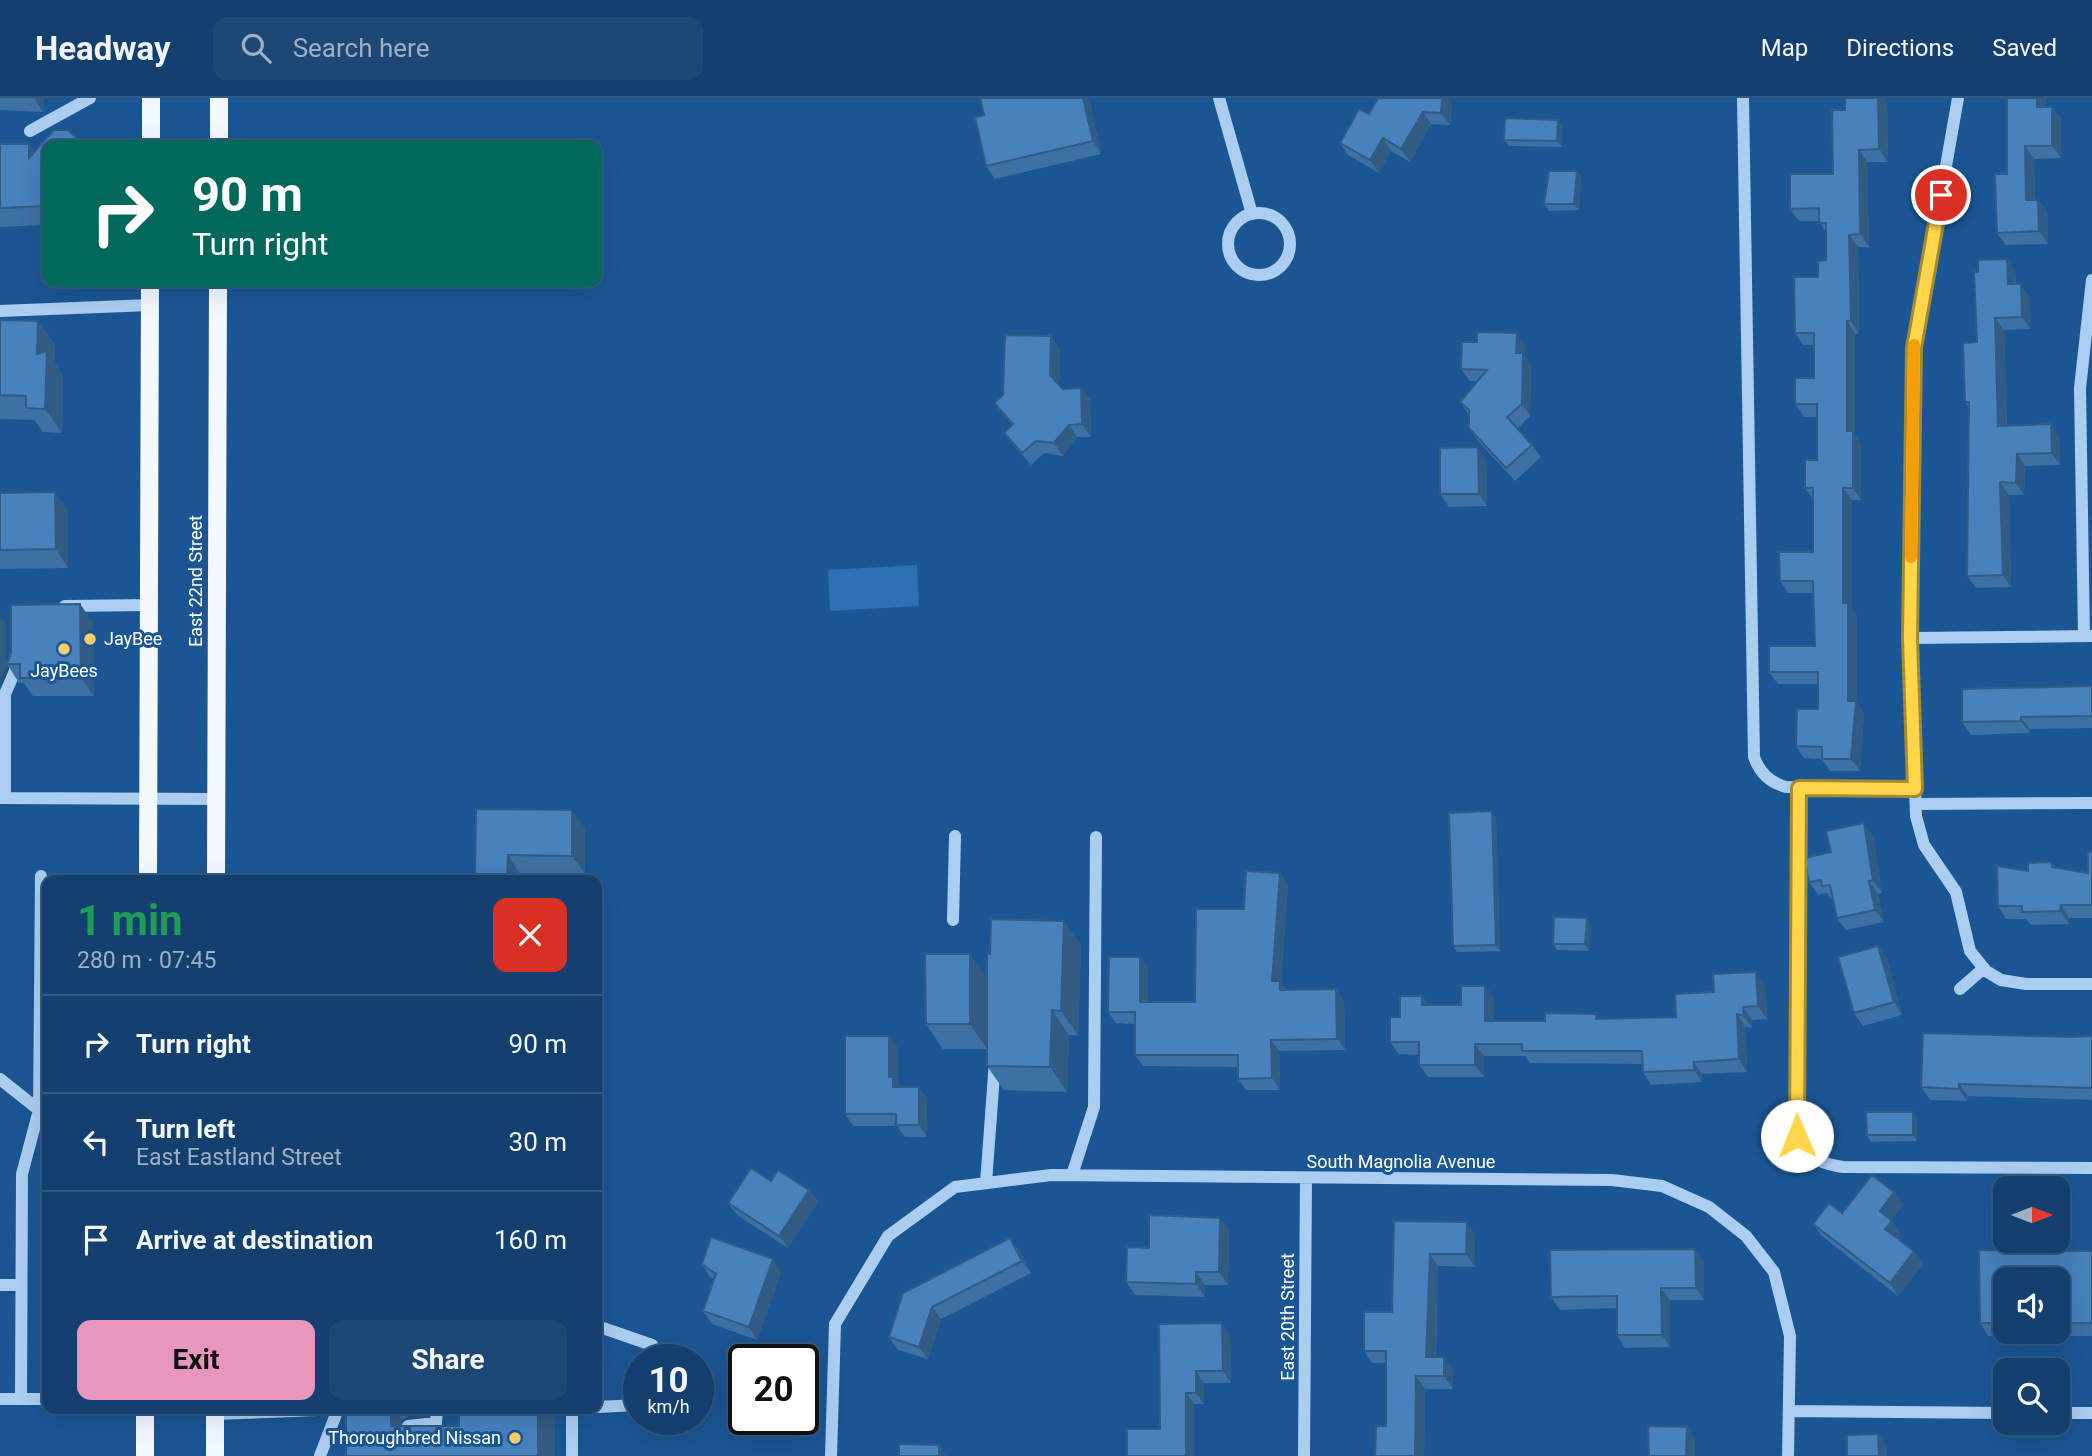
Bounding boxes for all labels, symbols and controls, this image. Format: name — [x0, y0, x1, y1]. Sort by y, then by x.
search box — [213, 17, 703, 80]
text: Headway — [35, 29, 171, 68]
icon: search — [237, 29, 275, 67]
text: Search here — [293, 33, 429, 63]
text: Map — [1761, 34, 1808, 62]
text: Directions — [1846, 34, 1954, 62]
text: Saved — [1992, 34, 2057, 62]
pin — [1911, 165, 1971, 225]
text: 90 m — [192, 166, 303, 223]
icon: right — [77, 168, 168, 259]
icon: arrive — [1922, 176, 1960, 214]
text: Turn right — [192, 225, 328, 263]
street label: East 22nd Street — [185, 515, 206, 647]
place label: JayBee — [104, 628, 162, 649]
marker: JayBee — [82, 631, 98, 647]
marker: JayBees — [56, 641, 72, 657]
place label: JayBees — [30, 660, 98, 681]
text: 1 min — [77, 896, 183, 945]
button: close — [493, 898, 567, 972]
text: 280 m · 07:45 — [77, 947, 216, 974]
icon: right — [77, 1025, 115, 1063]
text: Turn right — [136, 1029, 251, 1059]
text: 90 m — [509, 1029, 567, 1059]
position arrow — [1760, 1099, 1834, 1173]
text: Turn left — [136, 1114, 235, 1144]
icon: left — [77, 1123, 115, 1161]
text: 30 m — [509, 1127, 567, 1157]
text: East Eastland Street — [136, 1144, 342, 1171]
street label: South Magnolia Avenue — [1307, 1151, 1495, 1172]
north arrow — [1993, 1176, 2070, 1253]
map controls — [1993, 1176, 2070, 1435]
icon: arrive — [77, 1221, 115, 1259]
text: Arrive at destination — [136, 1225, 373, 1255]
text: 160 m — [494, 1225, 567, 1255]
street label: East 20th Street — [1277, 1253, 1298, 1381]
button: sound — [1993, 1267, 2070, 1344]
button: Exit — [77, 1320, 315, 1400]
button: Share — [329, 1320, 567, 1400]
speed limit sign: 20 — [728, 1344, 819, 1435]
button: search — [1993, 1358, 2070, 1435]
text: 10 — [648, 1360, 689, 1401]
text: km/h — [647, 1396, 690, 1417]
place label: Thoroughbred Nissan — [328, 1427, 501, 1448]
marker: Thoroughbred Nissan — [507, 1430, 523, 1446]

